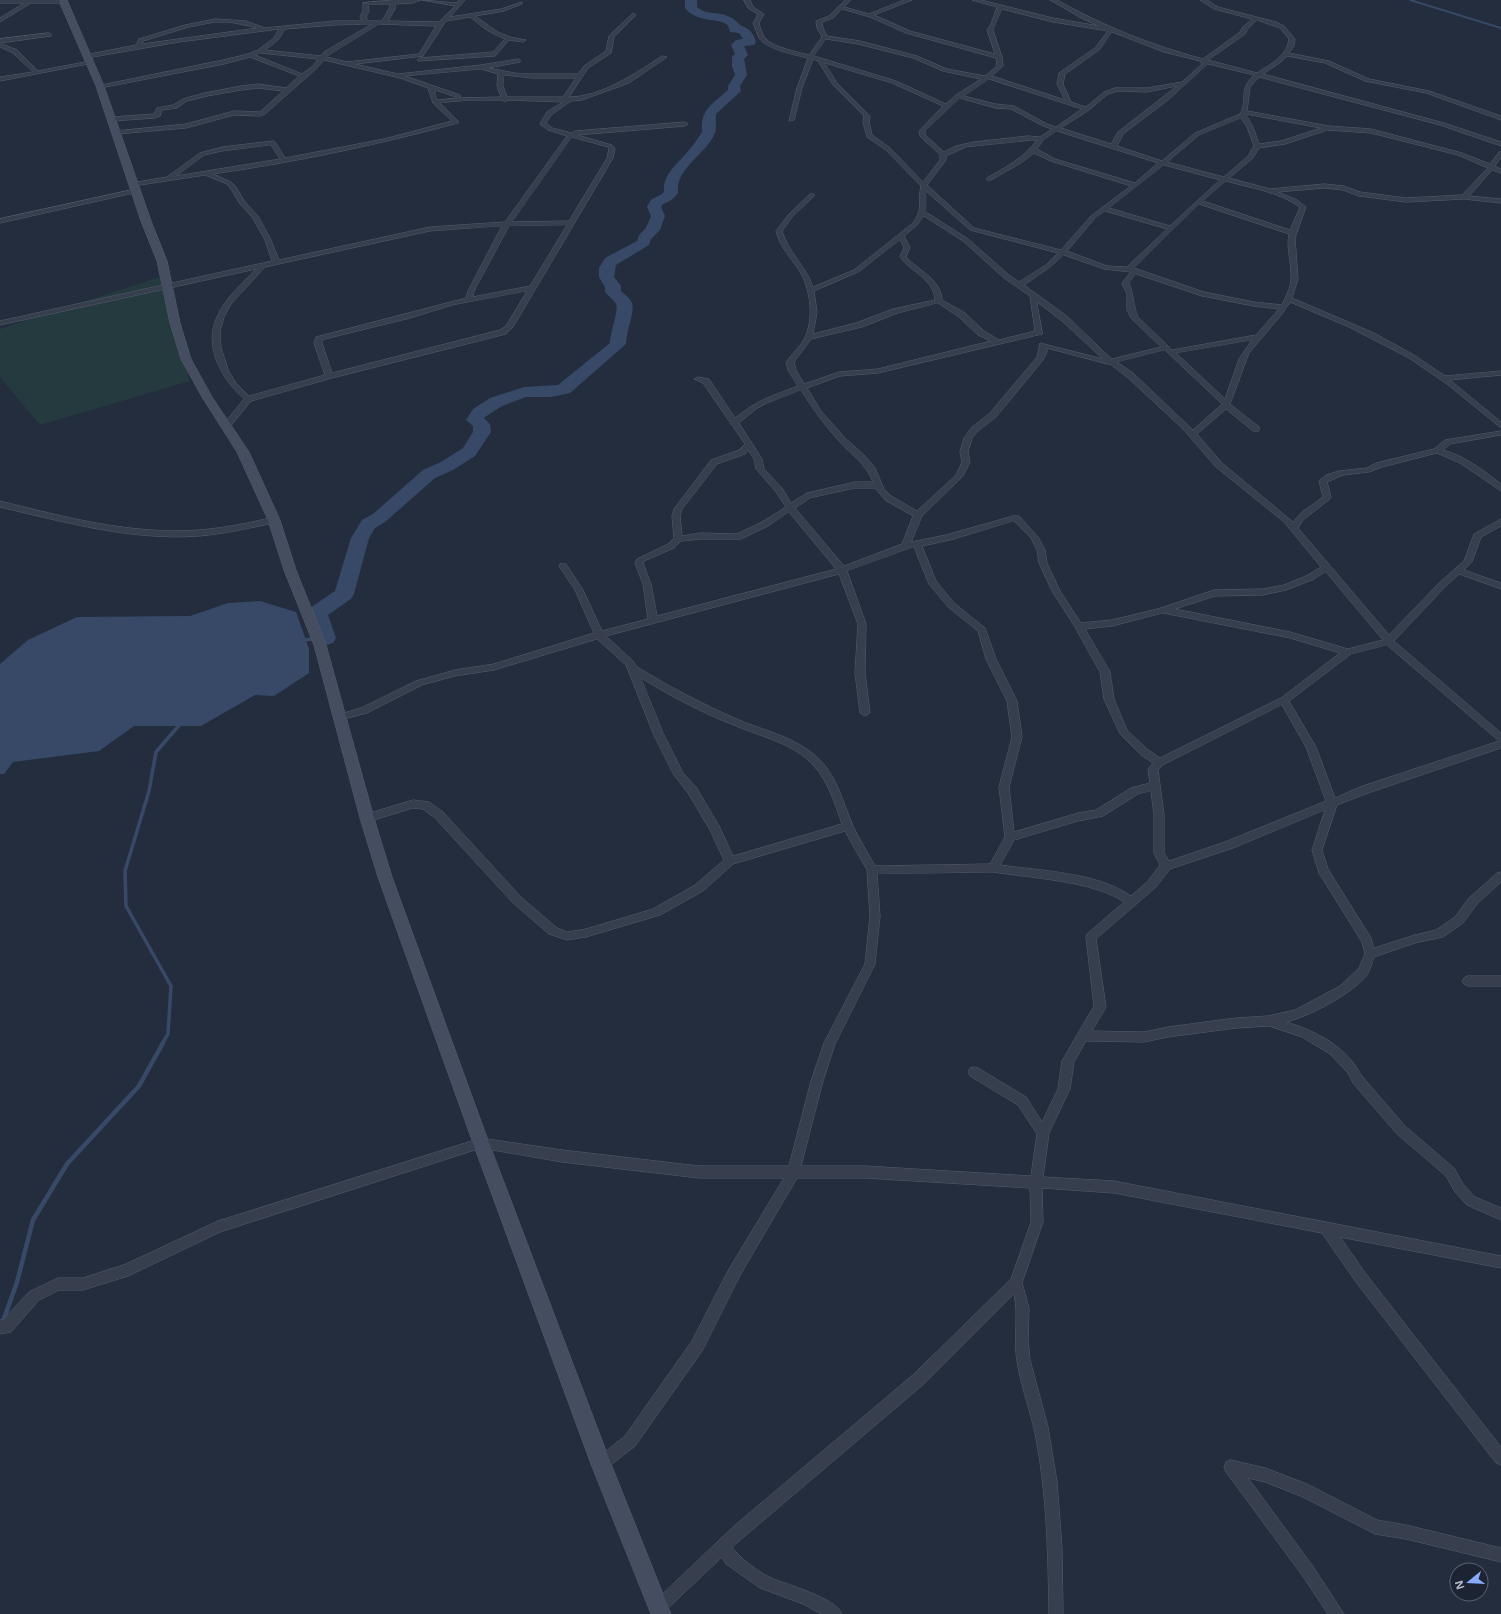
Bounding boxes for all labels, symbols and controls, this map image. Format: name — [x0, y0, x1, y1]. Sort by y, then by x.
north arrow — [1449, 1562, 1489, 1602]
text: N — [1450, 1579, 1468, 1592]

